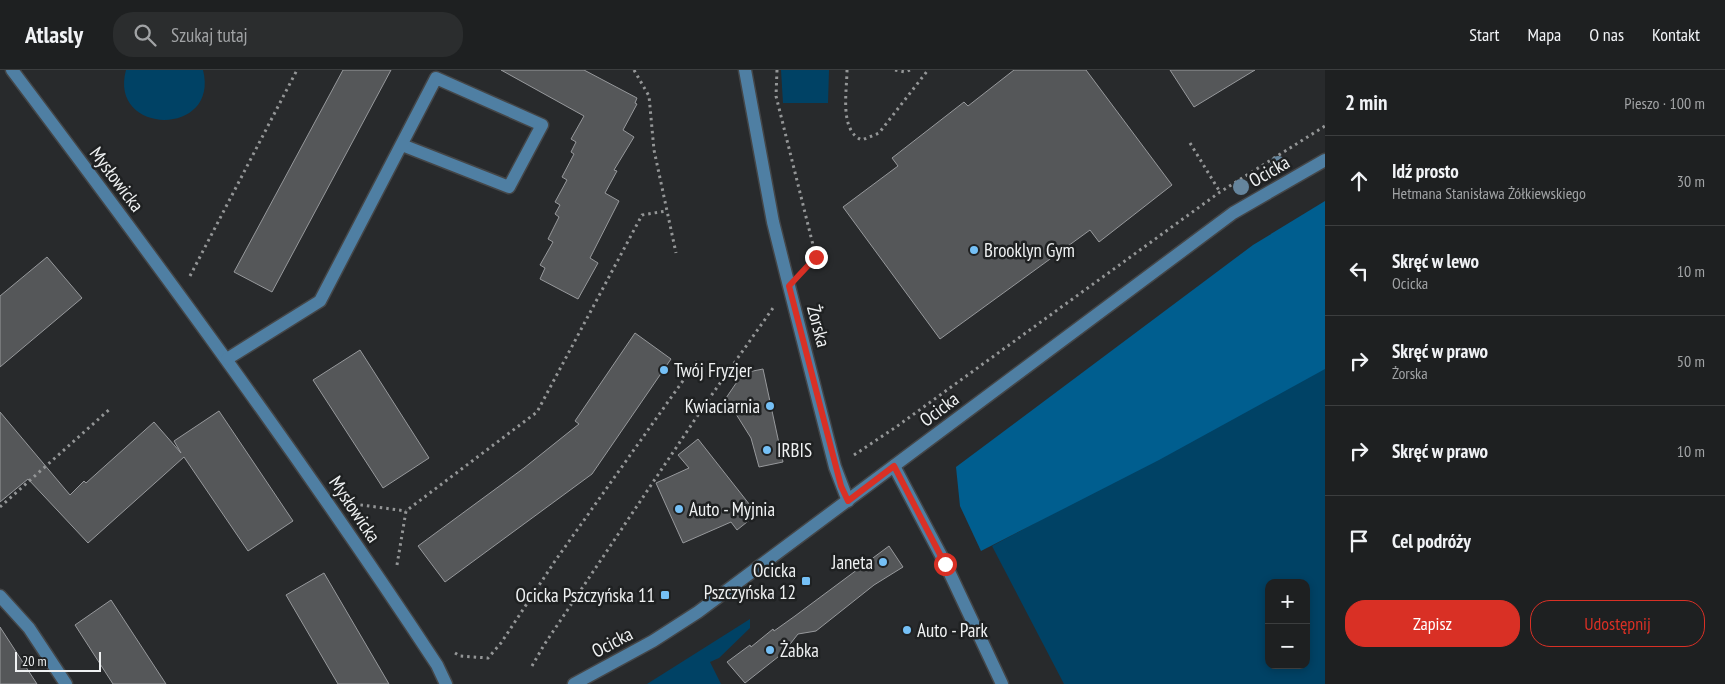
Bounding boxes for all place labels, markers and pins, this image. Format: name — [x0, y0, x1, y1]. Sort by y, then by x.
place label: Brooklyn Gym — [984, 238, 1075, 262]
marker: Brooklyn Gym — [968, 244, 980, 256]
place label: Twój Fryzjer — [674, 358, 753, 382]
marker: Twój Fryzjer — [658, 364, 670, 376]
place label: Kwiaciarnia — [685, 394, 760, 418]
marker: Kwiaciarnia — [764, 400, 776, 412]
place label: IRBIS — [777, 438, 812, 462]
marker: IRBIS — [761, 444, 773, 456]
place label: Auto - Myjnia — [689, 497, 775, 521]
marker: Auto - Myjnia — [673, 503, 685, 515]
place label: Janeta — [831, 550, 873, 574]
marker: Janeta — [877, 556, 889, 568]
place label: Ocicka Pszczyńska 12 — [704, 558, 796, 604]
marker: Ocicka Pszczyńska 12 — [800, 575, 812, 587]
place label: Ocicka Pszczyńska 11 — [516, 583, 655, 607]
marker: Ocicka Pszczyńska 11 — [659, 589, 671, 601]
place label: Auto - Park — [917, 618, 989, 642]
marker: Auto - Park — [901, 624, 913, 636]
place label: Żabka — [780, 638, 819, 662]
marker: Żabka — [764, 644, 776, 656]

